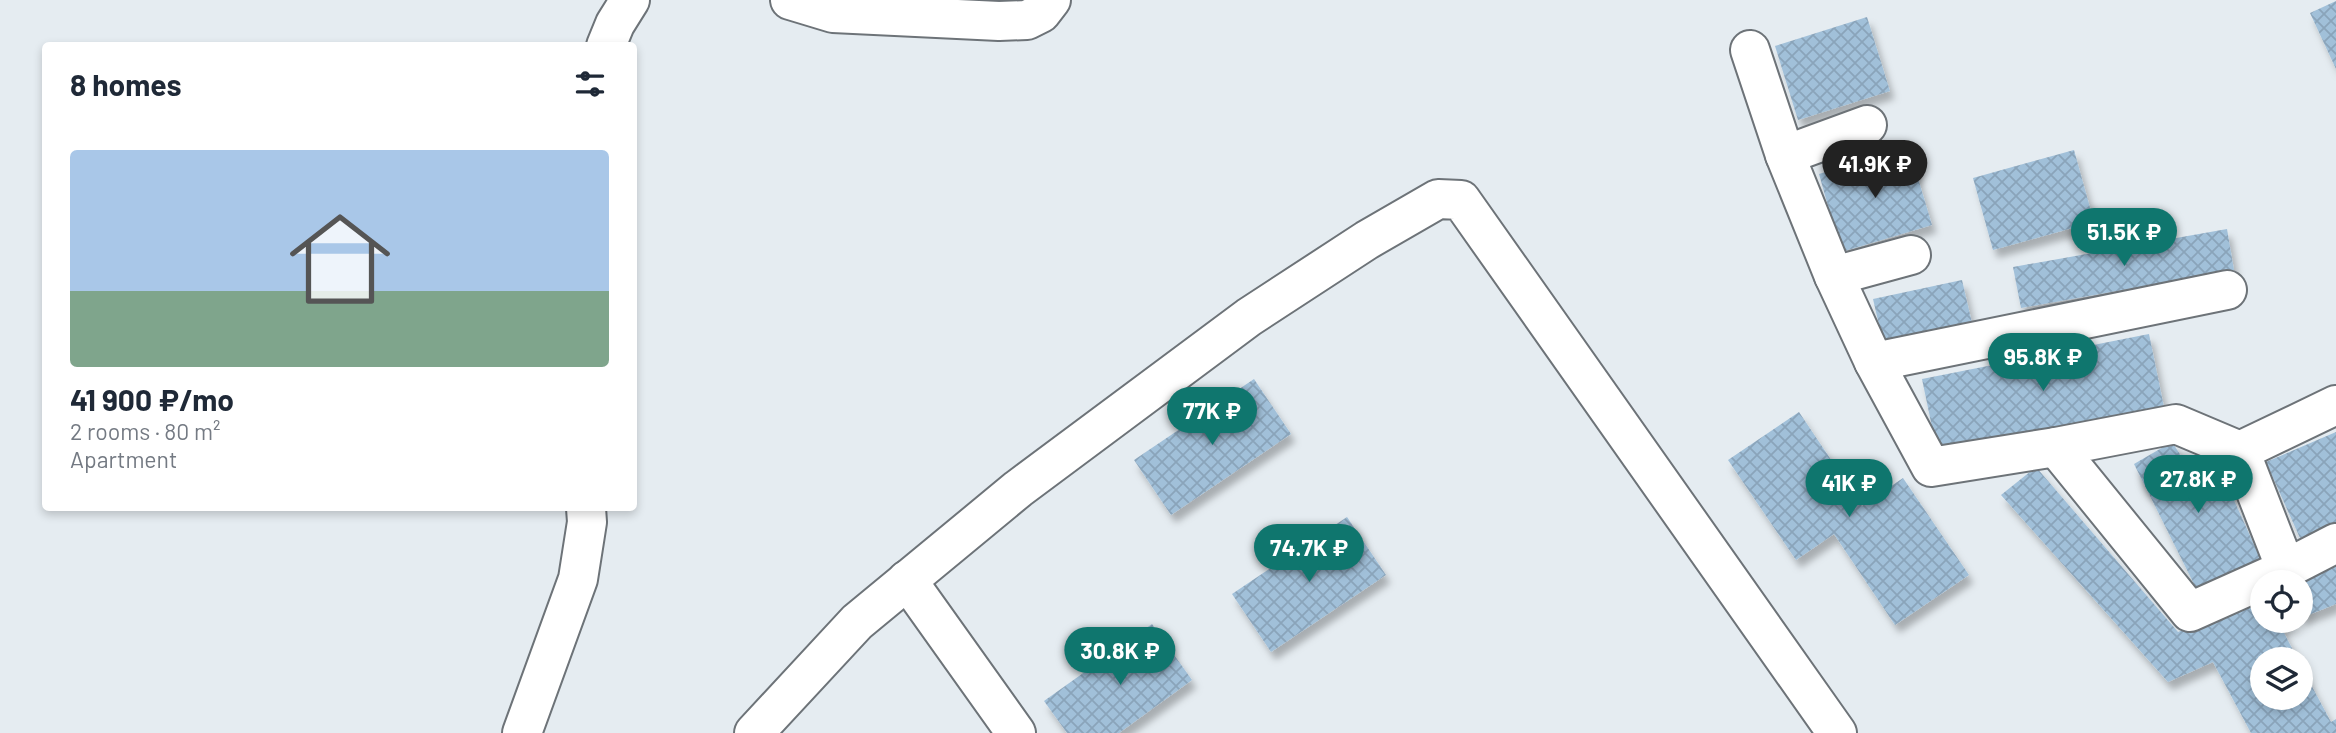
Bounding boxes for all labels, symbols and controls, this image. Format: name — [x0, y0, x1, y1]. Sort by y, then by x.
icon: filters — [571, 65, 609, 103]
text: 8 homes — [70, 66, 181, 102]
pin: 41.9K ₽ — [1810, 140, 1940, 200]
text: 41.9K ₽ — [1838, 149, 1912, 177]
icon: home — [277, 196, 403, 322]
pin: 51.5K ₽ — [2059, 208, 2189, 268]
text: 51.5K ₽ — [2087, 217, 2161, 245]
pin: 95.8K ₽ — [1978, 334, 2108, 393]
text: 95.8K ₽ — [2004, 342, 2082, 370]
text: 41 900 ₽/mo — [70, 381, 234, 417]
pin: 77K ₽ — [1163, 388, 1261, 447]
text: 77K ₽ — [1183, 396, 1241, 424]
text: 2 rooms · 80 m² — [70, 417, 220, 445]
text: Apartment — [70, 445, 177, 473]
pin: 27.8K ₽ — [2133, 456, 2263, 515]
pin: 41K ₽ — [1800, 460, 1898, 519]
text: 27.8K ₽ — [2160, 464, 2236, 492]
text: 41K ₽ — [1822, 468, 1876, 496]
pin: 74.7K ₽ — [1244, 524, 1374, 584]
text: 74.7K ₽ — [1270, 533, 1348, 561]
map controls — [2250, 570, 2313, 710]
button: locate — [2250, 570, 2313, 633]
pin: 30.8K ₽ — [1055, 628, 1185, 687]
text: 30.8K ₽ — [1080, 636, 1160, 664]
button: layers — [2250, 647, 2313, 710]

